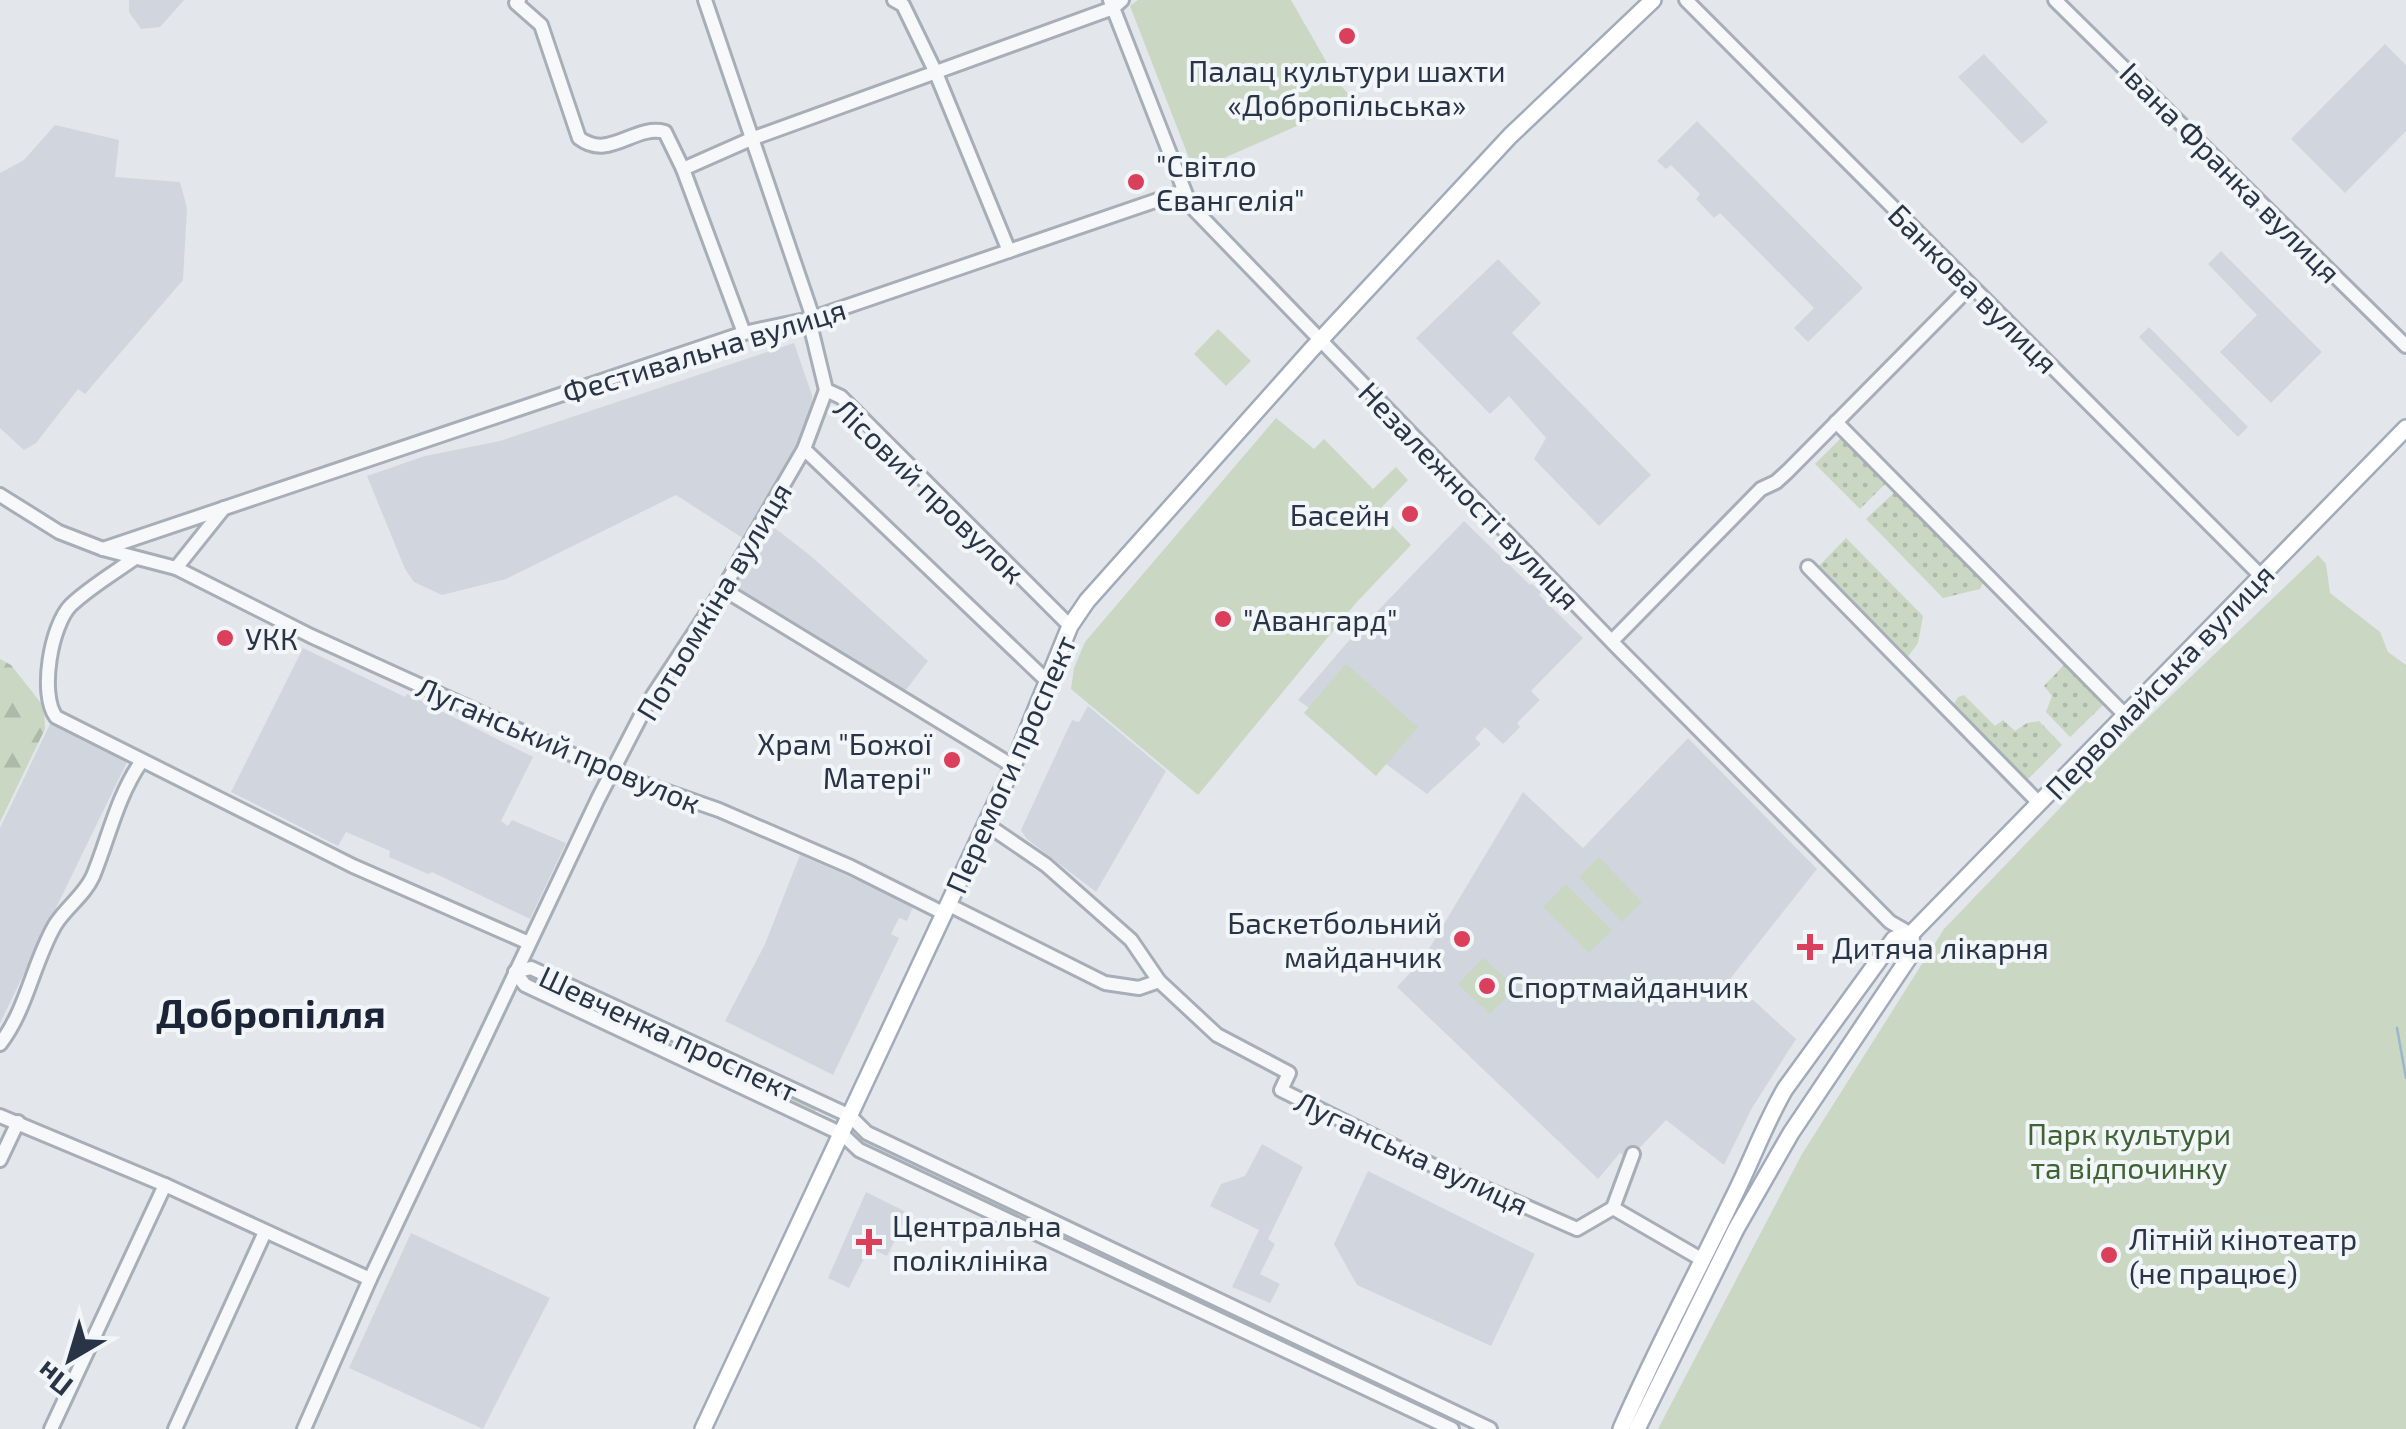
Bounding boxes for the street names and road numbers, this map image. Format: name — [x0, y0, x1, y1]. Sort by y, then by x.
street label: Івана Франка вулиця — [2112, 54, 2349, 291]
street label: Банкова вулиця — [1881, 196, 2066, 381]
street label: Фестивальна вулиця — [558, 290, 850, 411]
street label: Незалежності вулиця — [1351, 374, 1588, 617]
street label: Лісовий провулок — [827, 390, 1033, 591]
street label: Потьомкіна вулиця — [628, 476, 799, 727]
street label: Первомайська вулиця — [2037, 556, 2282, 807]
street label: Перемоги проспект — [937, 629, 1083, 899]
street label: Луганський провулок — [411, 668, 706, 821]
street label: Шевченка проспект — [534, 957, 804, 1109]
street label: Луганська вулиця — [1289, 1082, 1534, 1223]

